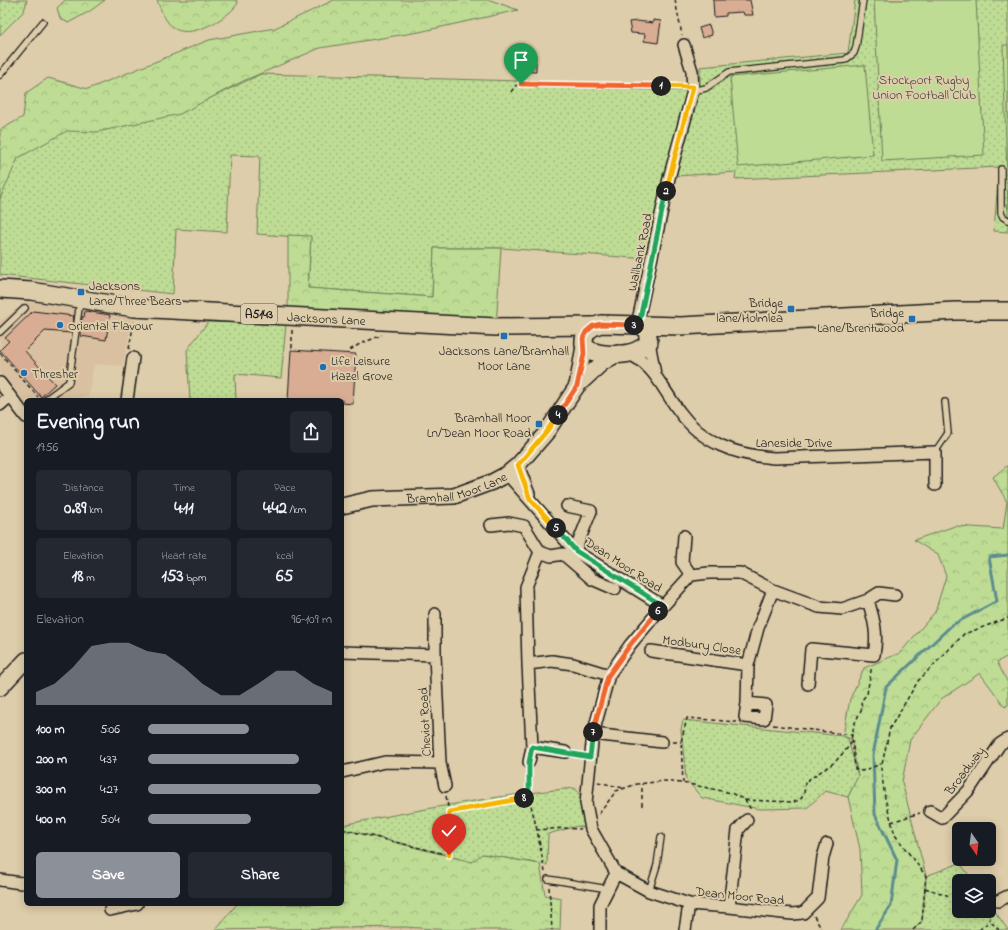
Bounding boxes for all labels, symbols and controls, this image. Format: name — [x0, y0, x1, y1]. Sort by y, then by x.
pin — [504, 43, 538, 84]
icon: arrive — [510, 49, 532, 71]
park label: Stockport Rugby Union Football Club — [872, 71, 976, 105]
pin: 1 — [651, 76, 671, 96]
text: 1 — [659, 78, 663, 94]
pin: 2 — [656, 181, 676, 201]
text: 2 — [663, 183, 669, 199]
street label: Wallbank Road — [623, 211, 658, 293]
place label: Jacksons Lane/Three Bears — [89, 277, 182, 311]
marker: Jacksons Lane/Three Bears — [76, 287, 86, 297]
place label: Bridge lane/Holmlea — [716, 294, 783, 328]
road number: A5143 — [241, 304, 277, 324]
marker: Bridge lane/Holmlea — [786, 304, 796, 314]
place label: Bridge Lane/Brentwood — [817, 304, 905, 338]
street label: Jacksons Lane — [286, 308, 366, 331]
marker: Bridge Lane/Brentwood — [907, 314, 917, 324]
pin: 3 — [624, 315, 644, 335]
place label: Oriental Flavour — [68, 317, 154, 336]
text: 3 — [632, 317, 636, 333]
marker: Oriental Flavour — [55, 320, 65, 330]
marker: Jacksons Lane/Bramhall Moor Lane — [499, 331, 509, 341]
place label: Jacksons Lane/Bramhall Moor Lane — [439, 342, 569, 376]
place label: Life Leisure Hazel Grove — [331, 352, 393, 386]
marker: Life Leisure Hazel Grove — [318, 362, 328, 372]
place label: Thresher — [32, 365, 79, 384]
marker: Thresher — [19, 368, 29, 378]
pin: 4 — [548, 405, 568, 425]
text: Evening run — [36, 407, 140, 439]
text: 4 — [556, 407, 560, 423]
place label: Bramhall Moor Ln/Dean Moor Road — [427, 409, 532, 443]
button: share — [290, 411, 332, 453]
marker: Bramhall Moor Ln/Dean Moor Road — [534, 419, 544, 429]
street label: Laneside Drive — [756, 434, 832, 453]
text: 19:56 — [36, 438, 58, 457]
street label: Bramhall Moor Lane — [405, 468, 511, 509]
text: Distance — [63, 480, 104, 496]
text: Time — [173, 480, 195, 496]
text: Pace — [274, 480, 295, 496]
text: 0.89 — [64, 496, 86, 521]
text: 4:11 — [174, 496, 194, 521]
text: 4:42 — [263, 496, 287, 521]
text: km — [86, 502, 103, 518]
text: /km — [287, 502, 306, 518]
pin: 5 — [546, 518, 566, 538]
text: 5 — [553, 520, 559, 536]
street label: Dean Moor Road — [580, 533, 666, 598]
text: Elevation — [63, 548, 104, 564]
text: Heart rate — [161, 548, 207, 564]
text: kcal — [276, 548, 293, 564]
text: 18 — [72, 564, 84, 589]
text: 153 — [161, 564, 184, 589]
text: 65 — [276, 564, 293, 589]
text: m — [84, 570, 95, 586]
text: bpm — [184, 570, 207, 586]
pin: 6 — [648, 601, 668, 621]
text: 6 — [656, 603, 660, 619]
text: Elevation — [36, 610, 84, 629]
text: 96–109 m — [292, 610, 332, 629]
street label: Modbury Close — [661, 631, 743, 661]
street label: Cheviot Road — [414, 686, 437, 757]
text: 100 m — [36, 720, 65, 739]
text: 5:06 — [100, 720, 120, 739]
pin: 7 — [583, 722, 603, 742]
text: 7 — [591, 724, 595, 740]
street label: Broadway — [940, 743, 991, 801]
text: 200 m — [36, 750, 67, 769]
text: 4:37 — [100, 750, 117, 769]
text: 300 m — [36, 780, 66, 799]
text: 4:27 — [100, 780, 118, 799]
pin: 8 — [514, 788, 534, 808]
text: 8 — [522, 790, 526, 806]
text: 400 m — [36, 810, 66, 829]
text: 5:04 — [100, 810, 120, 829]
pin — [432, 814, 466, 855]
icon: check — [438, 820, 460, 842]
north arrow — [952, 822, 996, 866]
map controls — [952, 822, 996, 918]
button: Save — [36, 852, 180, 898]
button: Share — [188, 852, 332, 898]
button: layers — [952, 874, 996, 918]
street label: Dean Moor Road — [694, 882, 786, 911]

